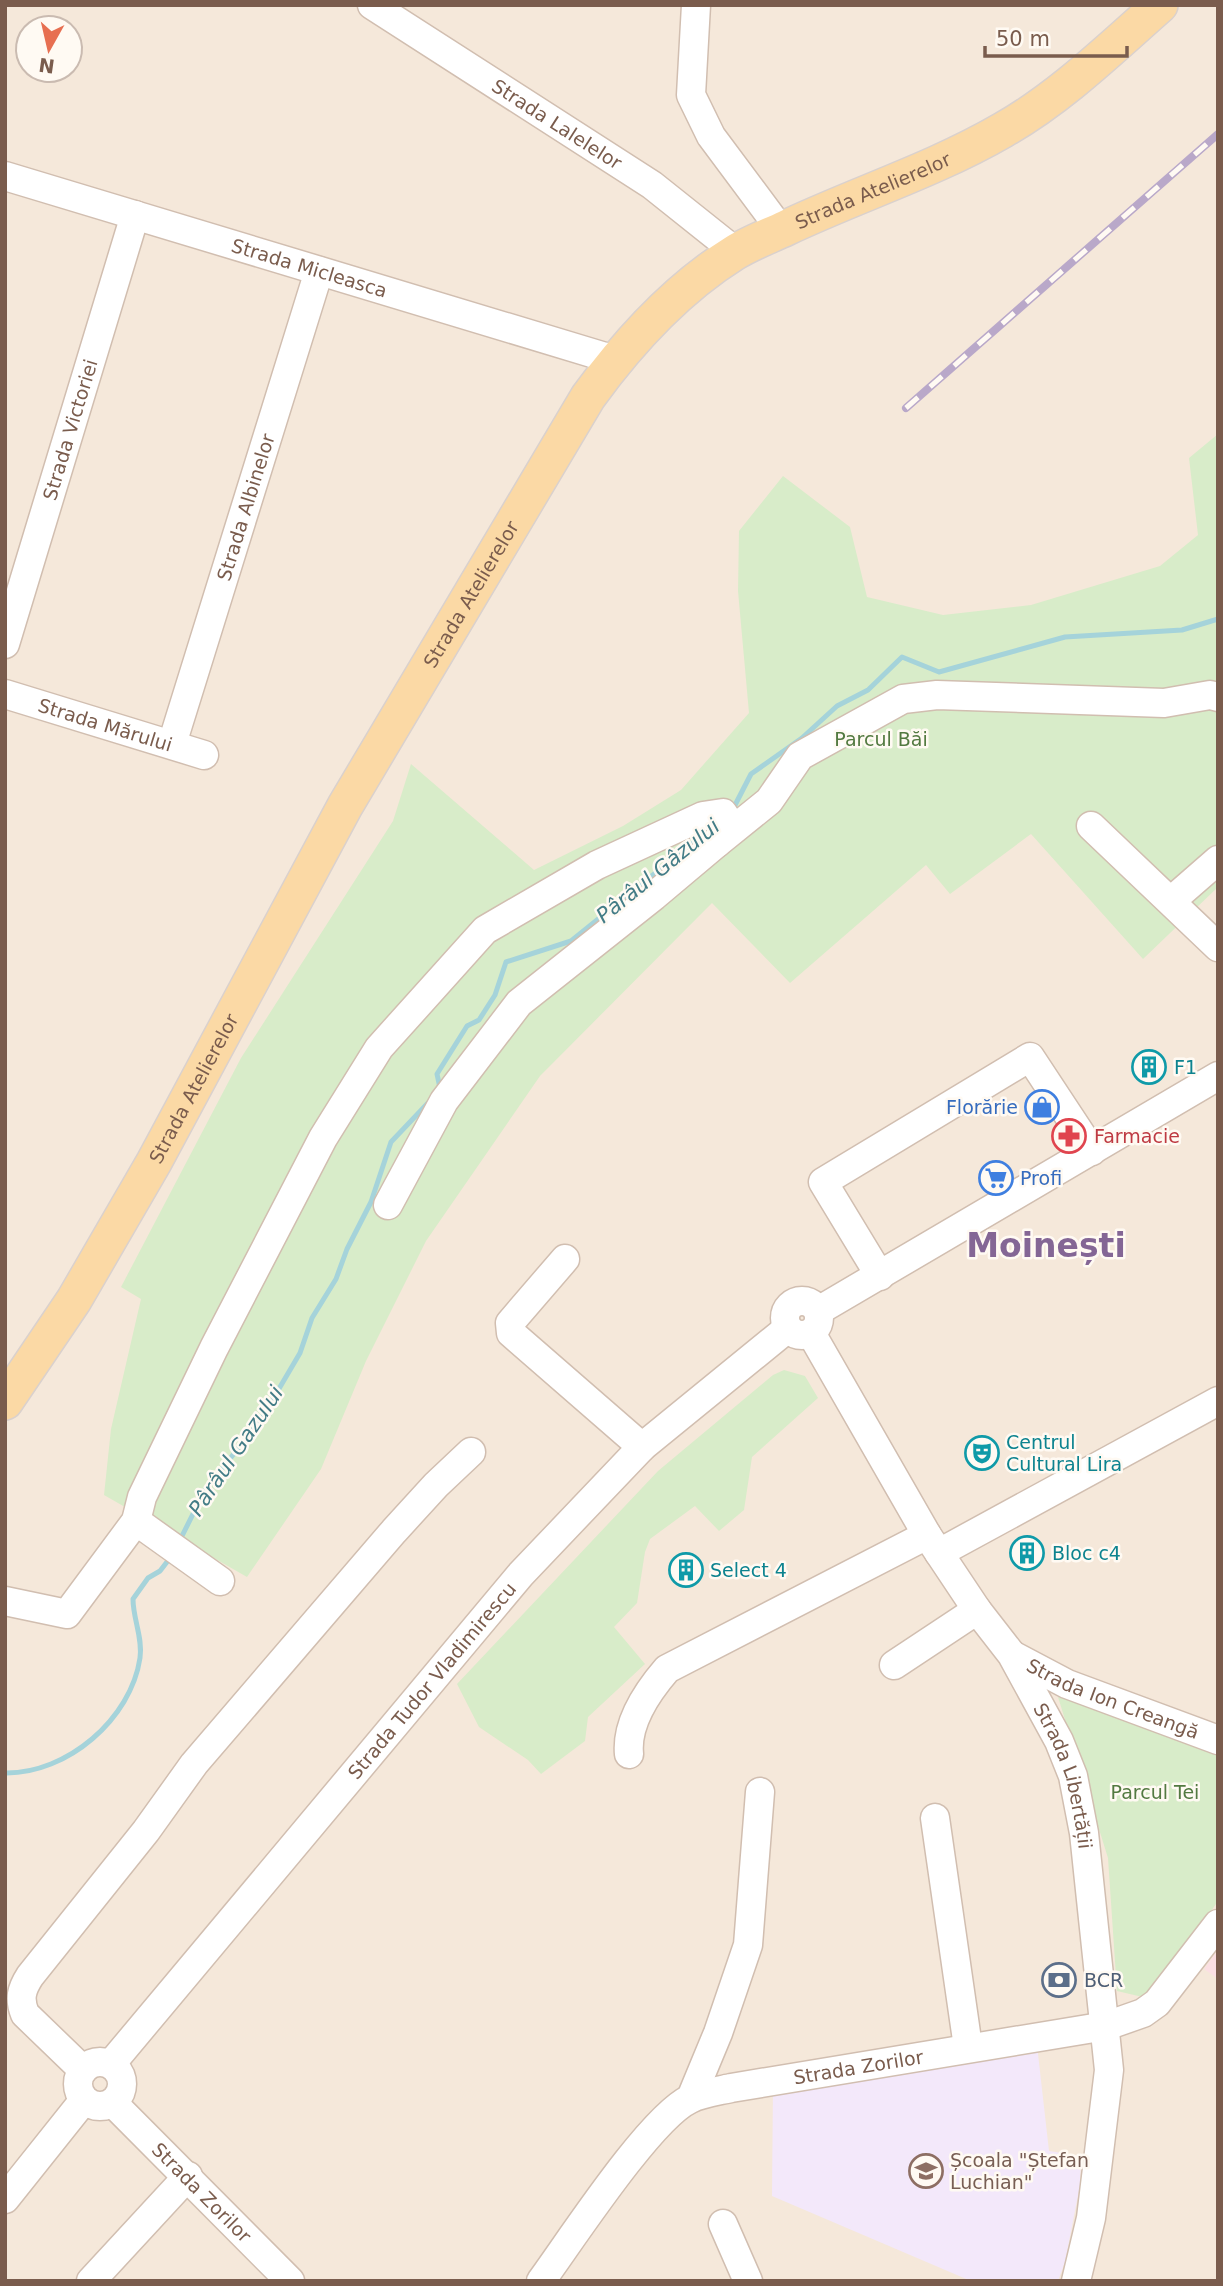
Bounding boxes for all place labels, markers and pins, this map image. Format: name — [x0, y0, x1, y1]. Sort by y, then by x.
building icon: F1 — [1130, 1048, 1168, 1086]
place label: F1 — [1174, 1056, 1197, 1078]
shop icon: Florărie — [1023, 1088, 1061, 1126]
place label: Florărie — [946, 1096, 1018, 1118]
pharmacy icon: Farmacie — [1050, 1117, 1088, 1155]
place label: Farmacie — [1094, 1125, 1180, 1147]
supermarket icon: Profi — [977, 1159, 1015, 1197]
place label: Profi — [1020, 1167, 1062, 1189]
place label: Centrul Cultural Lira — [1006, 1431, 1122, 1475]
theatre icon: Centrul Cultural Lira — [963, 1434, 1001, 1472]
building icon: Bloc c4 — [1008, 1534, 1046, 1572]
place label: Bloc c4 — [1052, 1542, 1121, 1564]
building icon: Select 4 — [667, 1551, 705, 1589]
place label: Select 4 — [710, 1559, 787, 1581]
bank icon: BCR — [1040, 1961, 1078, 1999]
place label: BCR — [1084, 1969, 1123, 1991]
place label: Școala "Ștefan Luchian" — [950, 2149, 1089, 2193]
school or university icon: Școala "Ștefan Luchian" — [907, 2152, 945, 2190]

